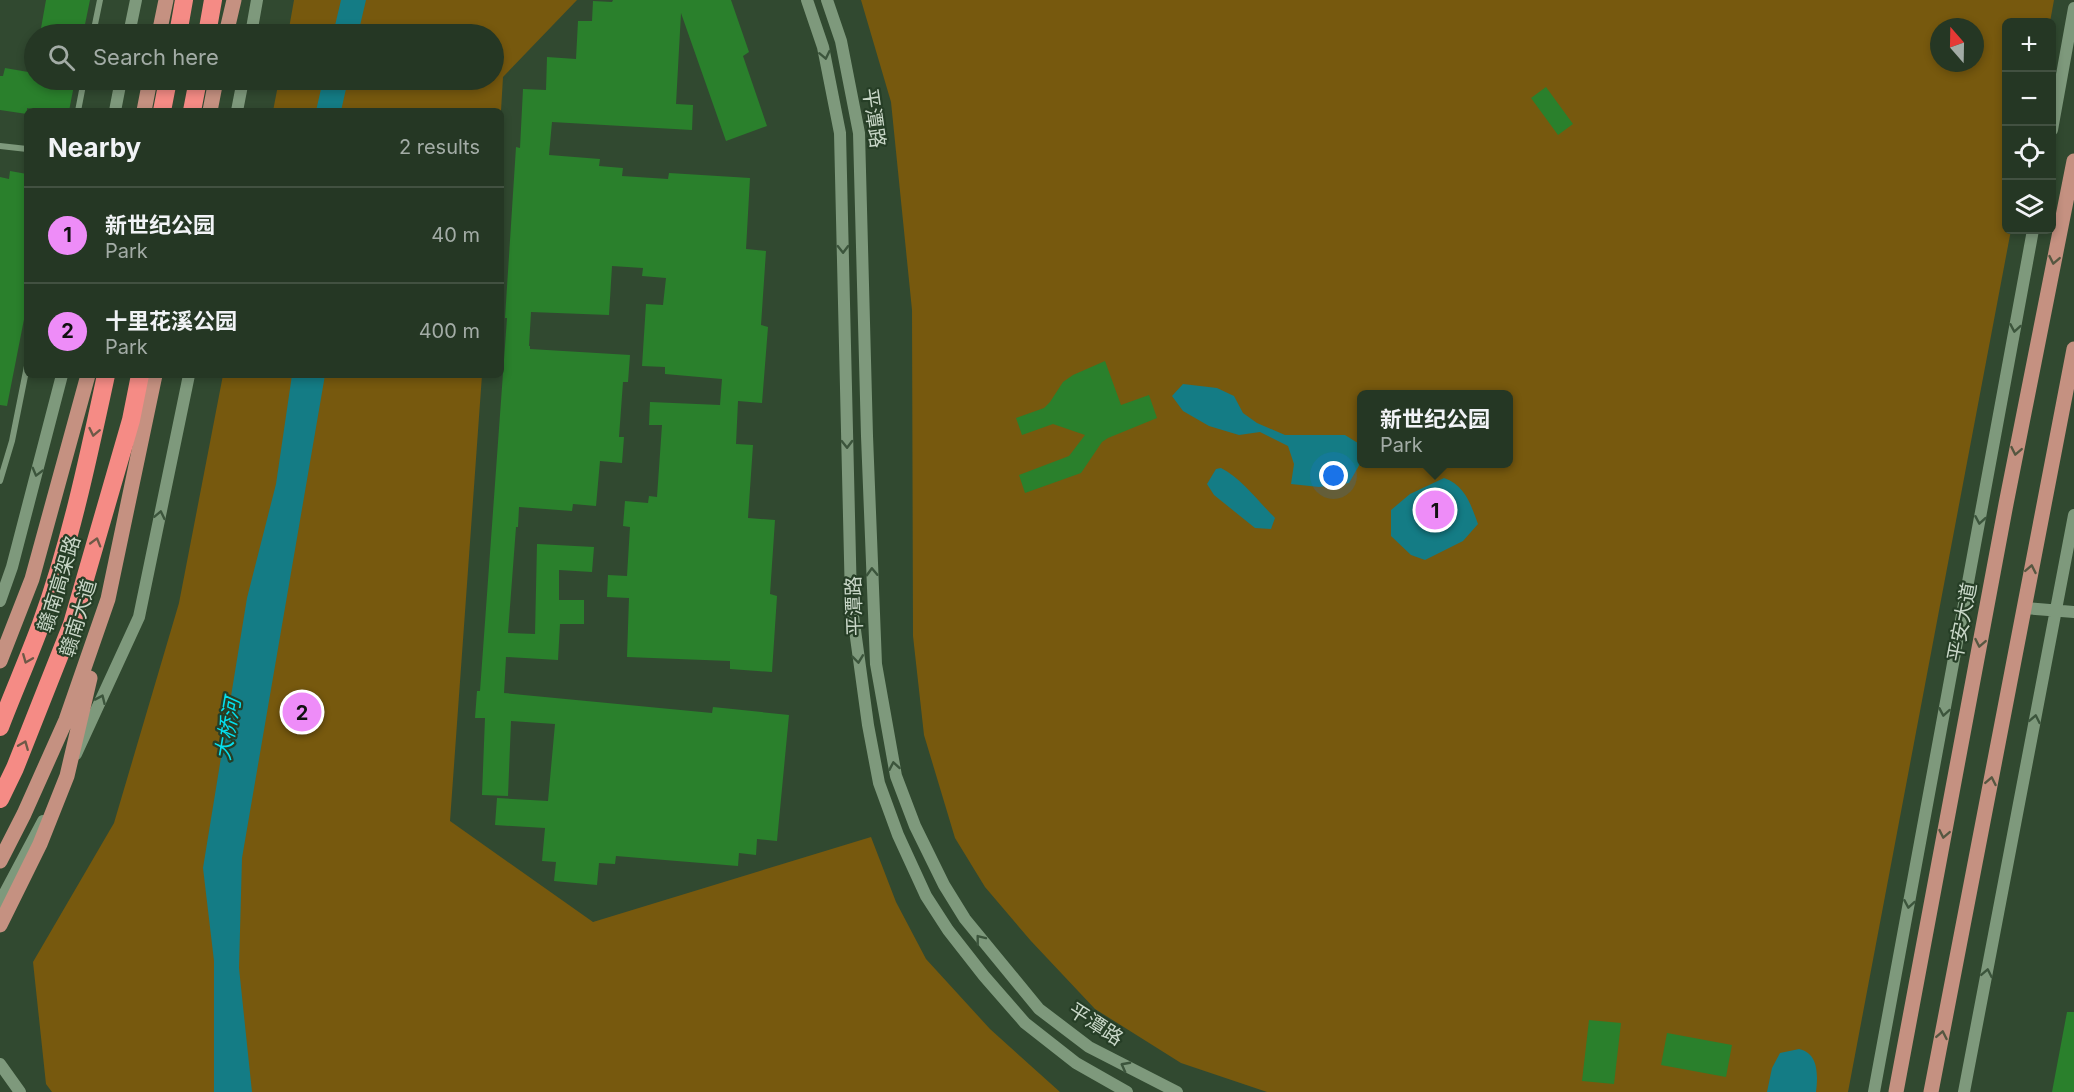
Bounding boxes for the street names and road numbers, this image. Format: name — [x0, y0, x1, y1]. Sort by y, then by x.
street label: 平潭路 — [858, 87, 890, 149]
street label: 赣南高架路 — [33, 533, 85, 635]
street label: 赣南大道 — [55, 576, 101, 660]
street label: 平潭路 — [841, 576, 867, 636]
street label: 平安大道 — [1943, 580, 1981, 664]
street label: 平潭路 — [1064, 998, 1128, 1050]

